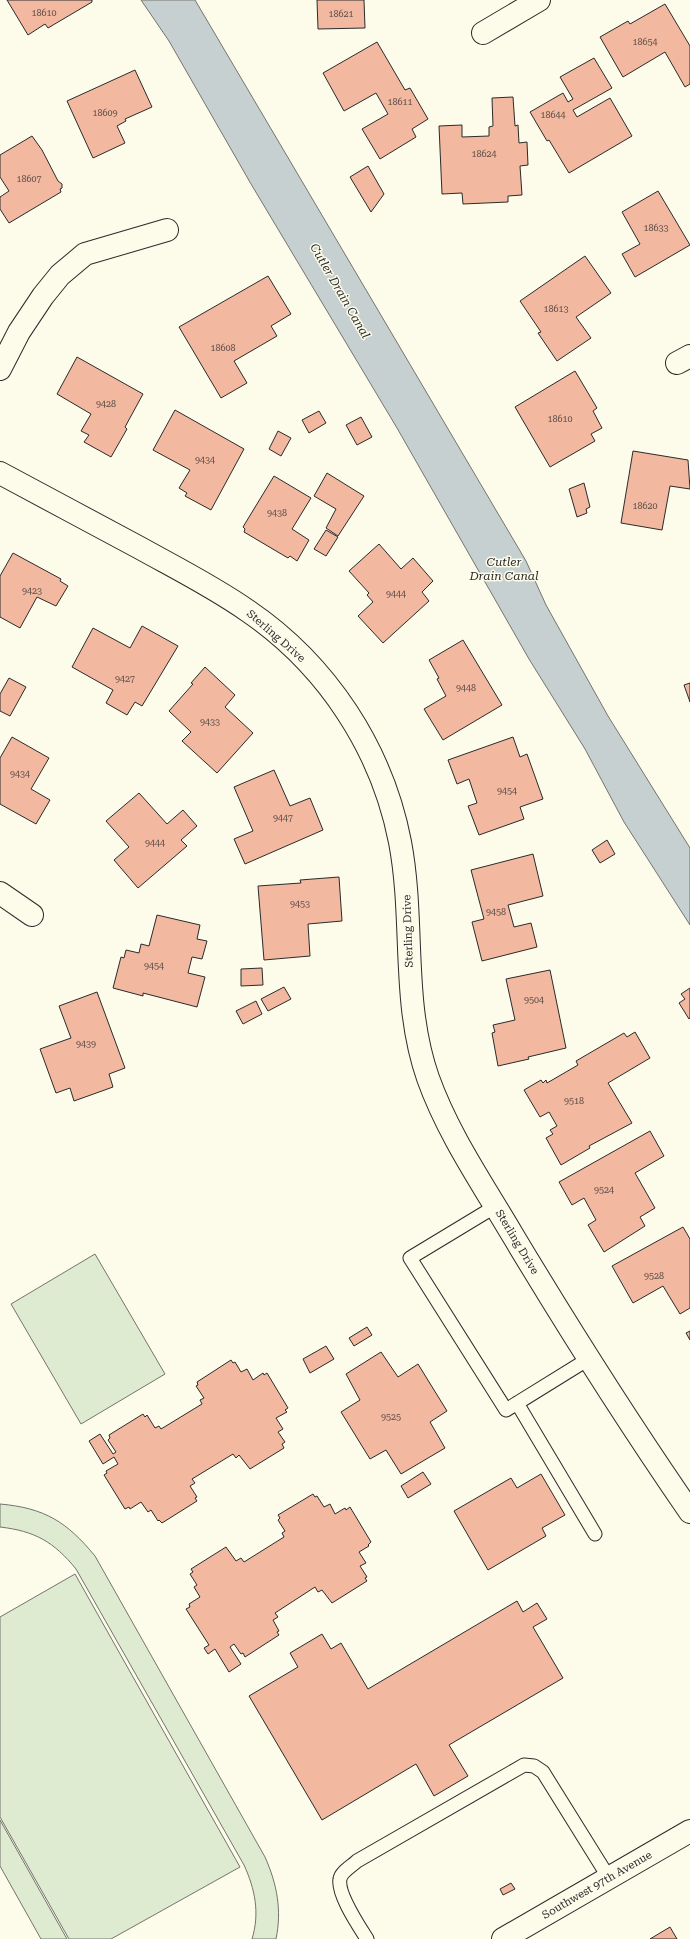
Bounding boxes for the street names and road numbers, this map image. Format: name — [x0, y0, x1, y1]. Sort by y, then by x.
street label: Sterling Drive — [244, 607, 308, 665]
street label: Sterling Drive — [400, 894, 416, 968]
street label: Sterling Drive — [493, 1207, 541, 1277]
street label: Southwest 97th Avenue — [540, 1848, 654, 1922]

